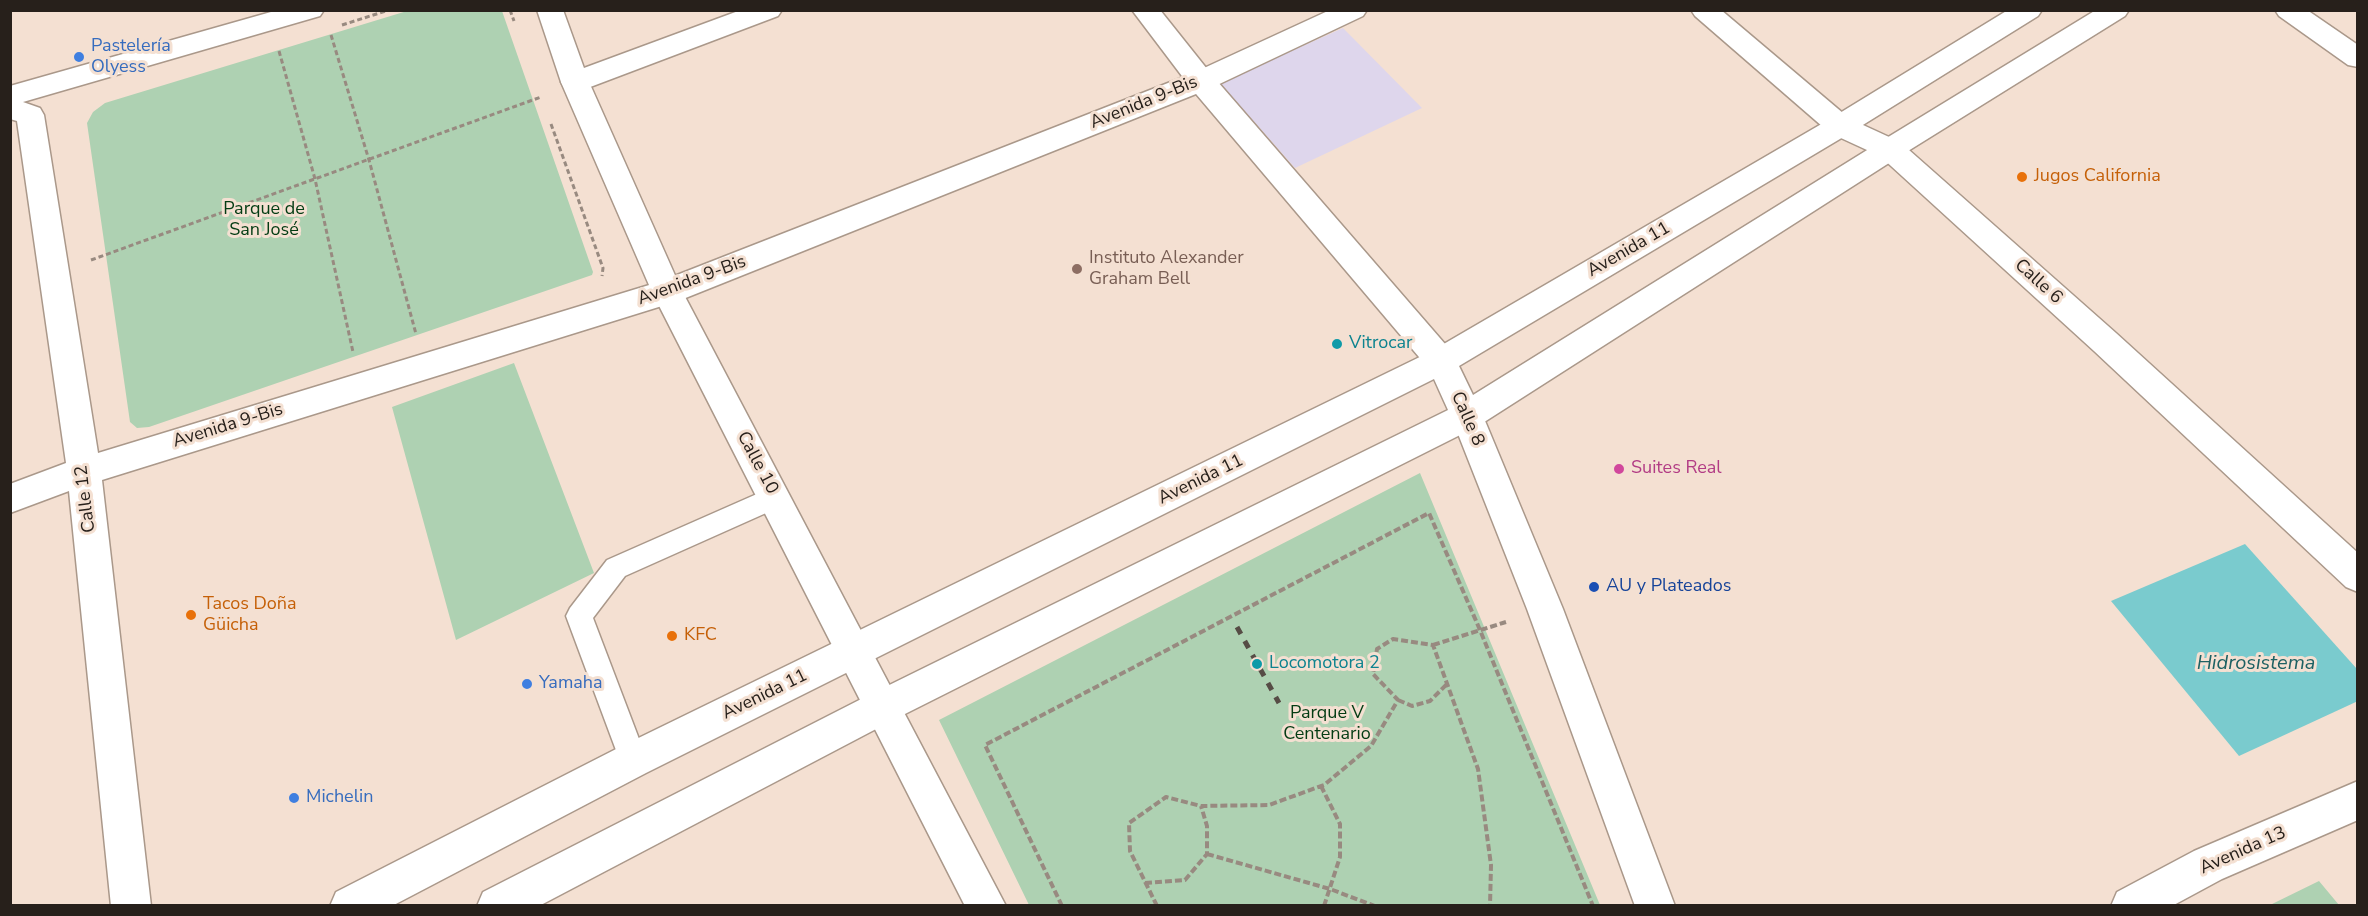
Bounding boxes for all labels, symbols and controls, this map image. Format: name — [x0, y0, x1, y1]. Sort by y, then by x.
place label: Pastelería Olyess — [91, 36, 171, 78]
marker: Pastelería Olyess — [72, 50, 86, 64]
street label: Avenida 9-Bis — [1087, 72, 1201, 134]
place label: Jugos California — [2034, 166, 2161, 188]
marker: Jugos California — [2015, 170, 2029, 184]
park label: Parque de San José — [223, 199, 305, 242]
street label: Avenida 11 — [1584, 218, 1674, 282]
place label: Instituto Alexander Graham Bell — [1089, 248, 1244, 290]
street label: Avenida 9-Bis — [635, 251, 749, 311]
street label: Calle 6 — [2010, 255, 2066, 309]
marker: Instituto Alexander Graham Bell — [1070, 262, 1084, 276]
place label: Vitrocar — [1349, 333, 1412, 355]
marker: Vitrocar — [1330, 337, 1344, 351]
street label: Calle 8 — [1446, 389, 1488, 449]
street label: Avenida 9-Bis — [170, 399, 286, 453]
street label: Calle 10 — [732, 428, 782, 498]
street label: Avenida 11 — [1155, 450, 1247, 510]
place label: Suites Real — [1631, 458, 1722, 480]
marker: Suites Real — [1612, 462, 1626, 476]
street label: Calle 12 — [71, 464, 101, 534]
place label: AU y Plateados — [1606, 576, 1731, 598]
marker: AU y Plateados — [1587, 580, 1601, 594]
place label: Tacos Doña Güicha — [203, 594, 297, 636]
marker: Tacos Doña Güicha — [184, 608, 198, 622]
place label: KFC — [684, 625, 717, 647]
marker: KFC — [665, 629, 679, 643]
water label: Hidrosistema — [2197, 652, 2315, 676]
place label: Locomotora 2 — [1269, 653, 1380, 675]
marker: Locomotora 2 — [1250, 657, 1264, 671]
street label: Avenida 11 — [719, 665, 811, 725]
place label: Yamaha — [539, 673, 603, 695]
marker: Yamaha — [520, 677, 534, 691]
park label: Parque V Centenario — [1283, 703, 1371, 746]
place label: Michelin — [306, 787, 373, 809]
marker: Michelin — [287, 791, 301, 805]
street label: Avenida 13 — [2197, 822, 2289, 880]

